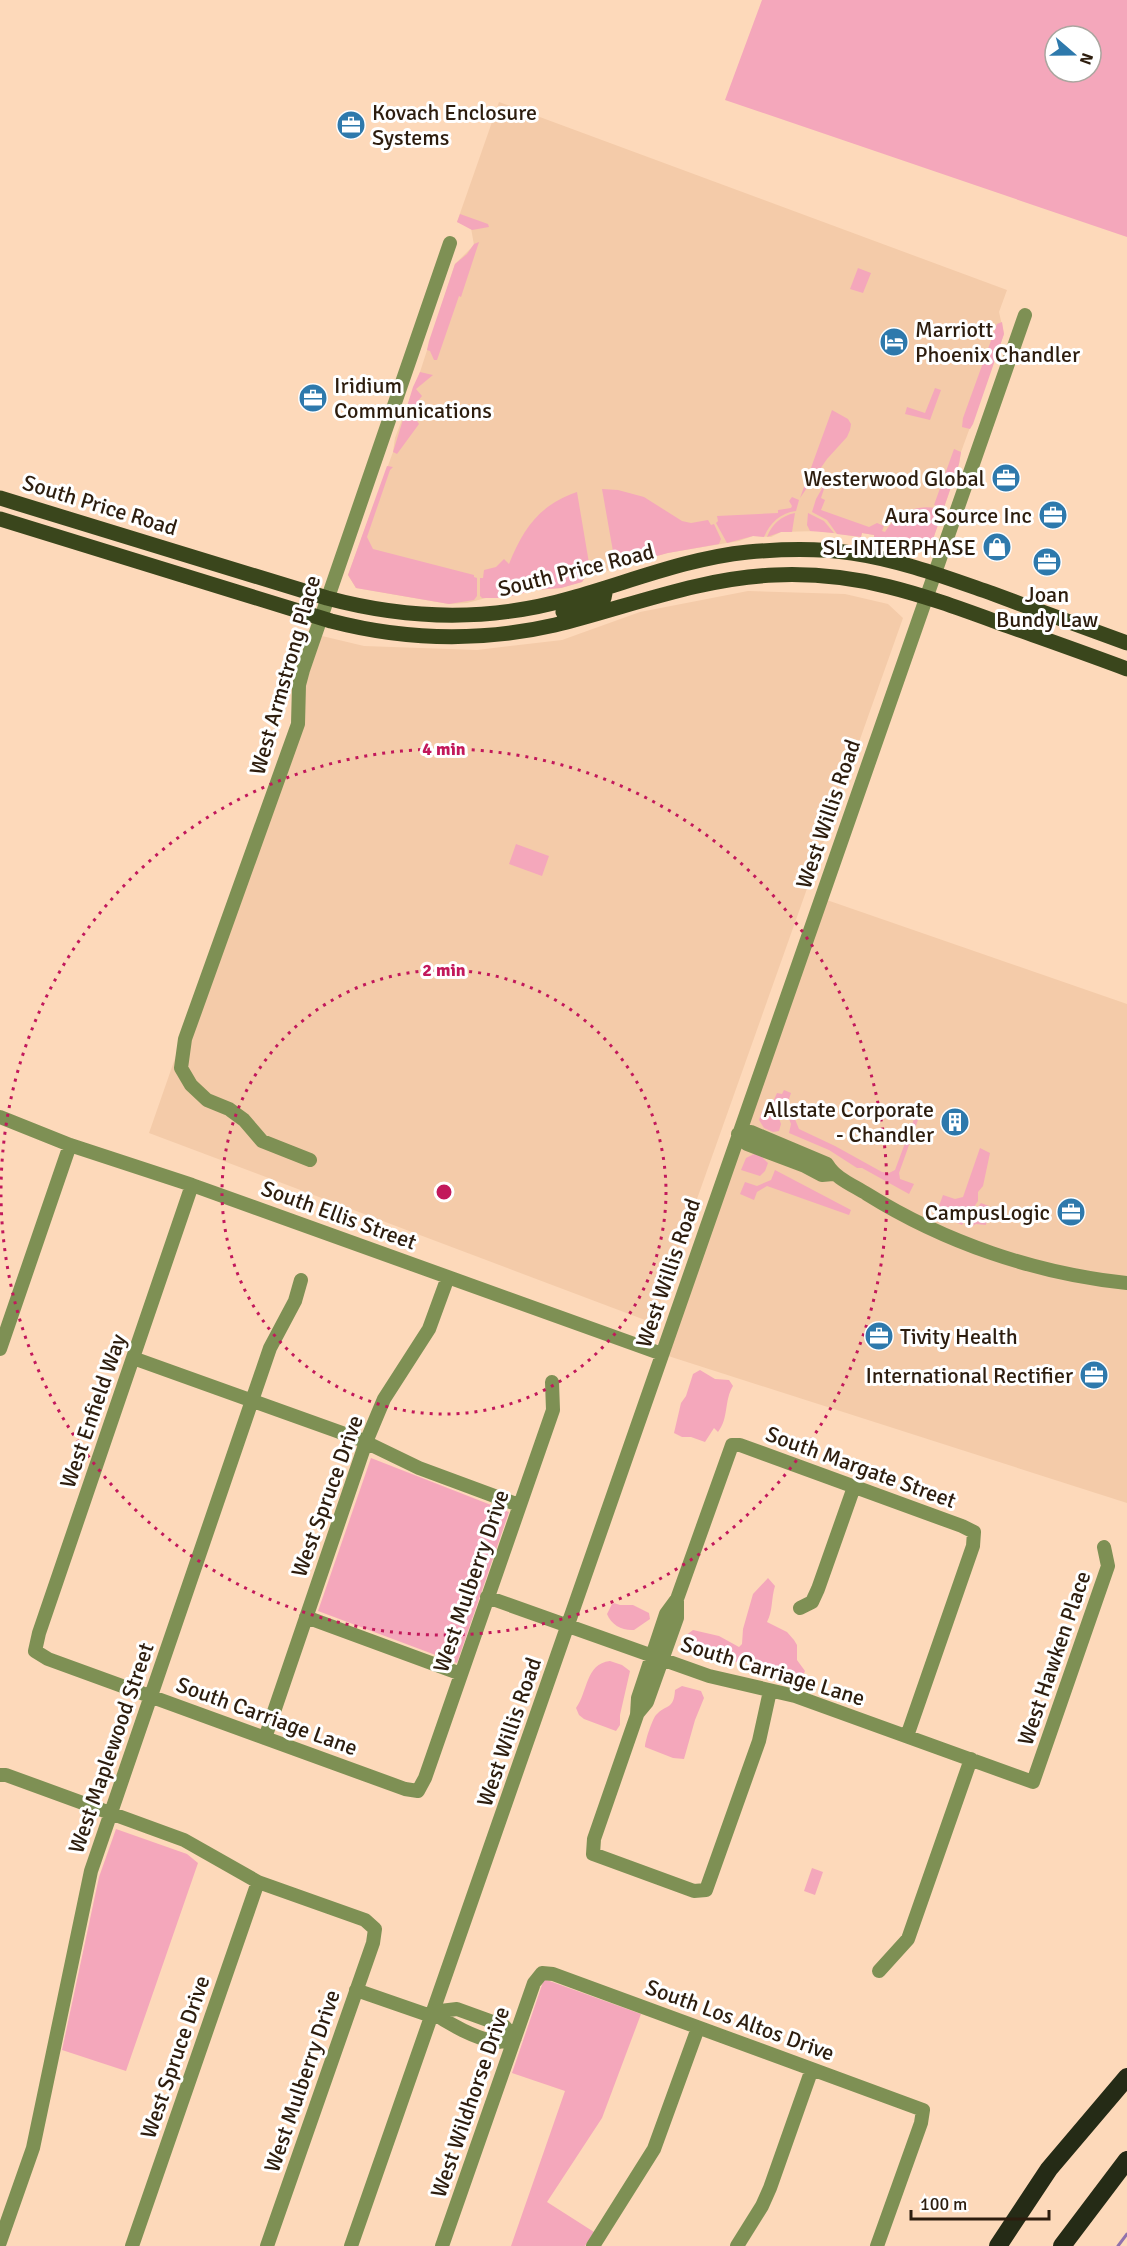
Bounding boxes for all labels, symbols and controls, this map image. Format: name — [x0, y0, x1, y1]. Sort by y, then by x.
north arrow — [1043, 24, 1103, 84]
text: N — [1075, 50, 1097, 67]
place label: Kovach Enclosure Systems — [372, 99, 537, 151]
office icon: Kovach Enclosure Systems — [335, 109, 367, 141]
place label: Marriott Phoenix Chandler — [915, 316, 1080, 368]
hotel icon: Marriott Phoenix Chandler — [878, 326, 910, 358]
place label: Iridium Communications — [334, 372, 492, 424]
office icon: Iridium Communications — [297, 382, 329, 414]
office icon: Westerwood Global — [990, 462, 1022, 494]
place label: Westerwood Global — [803, 465, 985, 492]
street label: South Price Road — [20, 469, 180, 541]
office icon: Aura Source Inc — [1037, 499, 1069, 531]
place label: Aura Source Inc — [885, 502, 1032, 529]
shop icon: SL-INTERPHASE — [981, 531, 1013, 563]
place label: SL-INTERPHASE — [823, 534, 976, 561]
street label: South Price Road — [495, 538, 657, 602]
office icon: Joan Bundy Law — [1031, 546, 1063, 578]
street label: West Armstrong Place — [244, 572, 326, 778]
place label: Joan Bundy Law — [996, 581, 1098, 633]
street label: West Willis Road — [790, 736, 866, 892]
text: 4 min — [422, 738, 466, 760]
text: 2 min — [422, 959, 466, 981]
place label: Allstate Corporate - Chandler — [763, 1096, 934, 1148]
building icon: Allstate Corporate - Chandler — [939, 1106, 971, 1138]
street label: South Ellis Street — [258, 1174, 420, 1256]
centre of rings — [434, 1182, 454, 1202]
street label: West Willis Road — [630, 1195, 706, 1351]
office icon: CampusLogic — [1055, 1196, 1087, 1228]
place label: CampusLogic — [925, 1199, 1050, 1226]
office icon: Tivity Health — [863, 1320, 895, 1352]
place label: Tivity Health — [900, 1323, 1018, 1350]
street label: West Enfield Way — [54, 1330, 132, 1492]
office icon: International Rectifier — [1078, 1359, 1110, 1391]
place label: International Rectifier — [865, 1362, 1073, 1389]
street label: West Spruce Drive — [285, 1411, 369, 1581]
street label: South Margate Street — [762, 1420, 960, 1514]
street label: West Mulberry Drive — [427, 1486, 515, 1676]
street label: West Hawken Place — [1012, 1567, 1096, 1749]
street label: South Carriage Lane — [678, 1630, 868, 1712]
street label: West Maplewood Street — [62, 1639, 160, 1857]
street label: West Willis Road — [471, 1654, 547, 1810]
street label: South Carriage Lane — [173, 1671, 361, 1761]
street label: West Spruce Drive — [135, 1972, 215, 2142]
street label: South Los Altos Drive — [642, 1973, 838, 2067]
street label: West Mulberry Drive — [258, 1986, 346, 2176]
street label: West Wildhorse Drive — [425, 2003, 515, 2201]
scale bar — [911, 2183, 1049, 2221]
text: 100 m — [920, 2193, 967, 2215]

